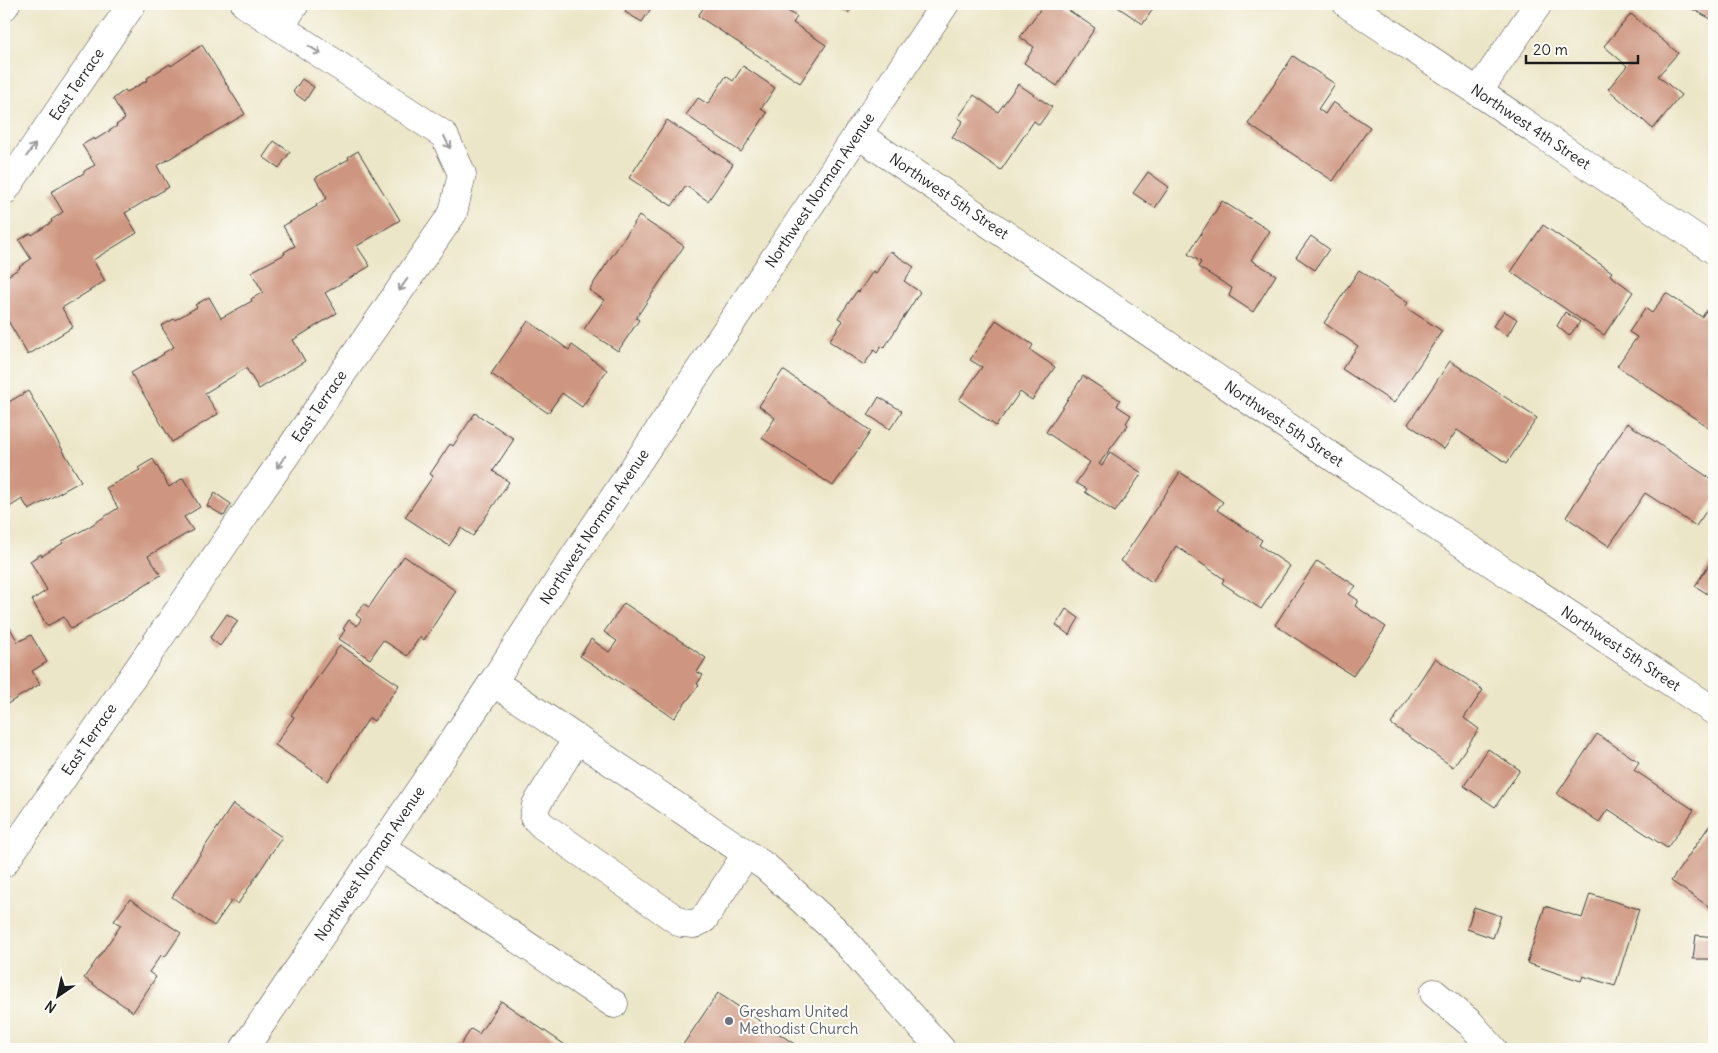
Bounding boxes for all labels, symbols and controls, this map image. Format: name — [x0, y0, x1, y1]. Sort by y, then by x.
scale bar — [1526, 32, 1638, 64]
text: 20 m — [1533, 40, 1568, 59]
street label: East Terrace — [45, 44, 108, 124]
one-way arrow — [308, 45, 322, 55]
street label: Northwest 4th Street — [1467, 80, 1594, 173]
street label: Northwest Norman Avenue — [761, 109, 878, 271]
one-way arrow — [442, 135, 452, 150]
one-way arrow — [26, 144, 36, 158]
street label: Northwest 5th Street — [886, 149, 1012, 243]
one-way arrow — [398, 278, 408, 292]
street label: East Terrace — [287, 366, 351, 446]
street label: Northwest 5th Street — [1221, 376, 1347, 471]
street label: Northwest Norman Avenue — [536, 445, 653, 608]
one-way arrow — [276, 455, 286, 469]
street label: Northwest 5th Street — [1557, 602, 1684, 695]
street label: East Terrace — [57, 700, 120, 779]
street label: Northwest Norman Avenue — [310, 782, 429, 944]
north arrow — [32, 970, 82, 1020]
text: N — [42, 997, 60, 1017]
place label: Gresham United Methodist Church — [739, 1002, 859, 1038]
marker: Gresham United Methodist Church — [723, 1015, 735, 1027]

